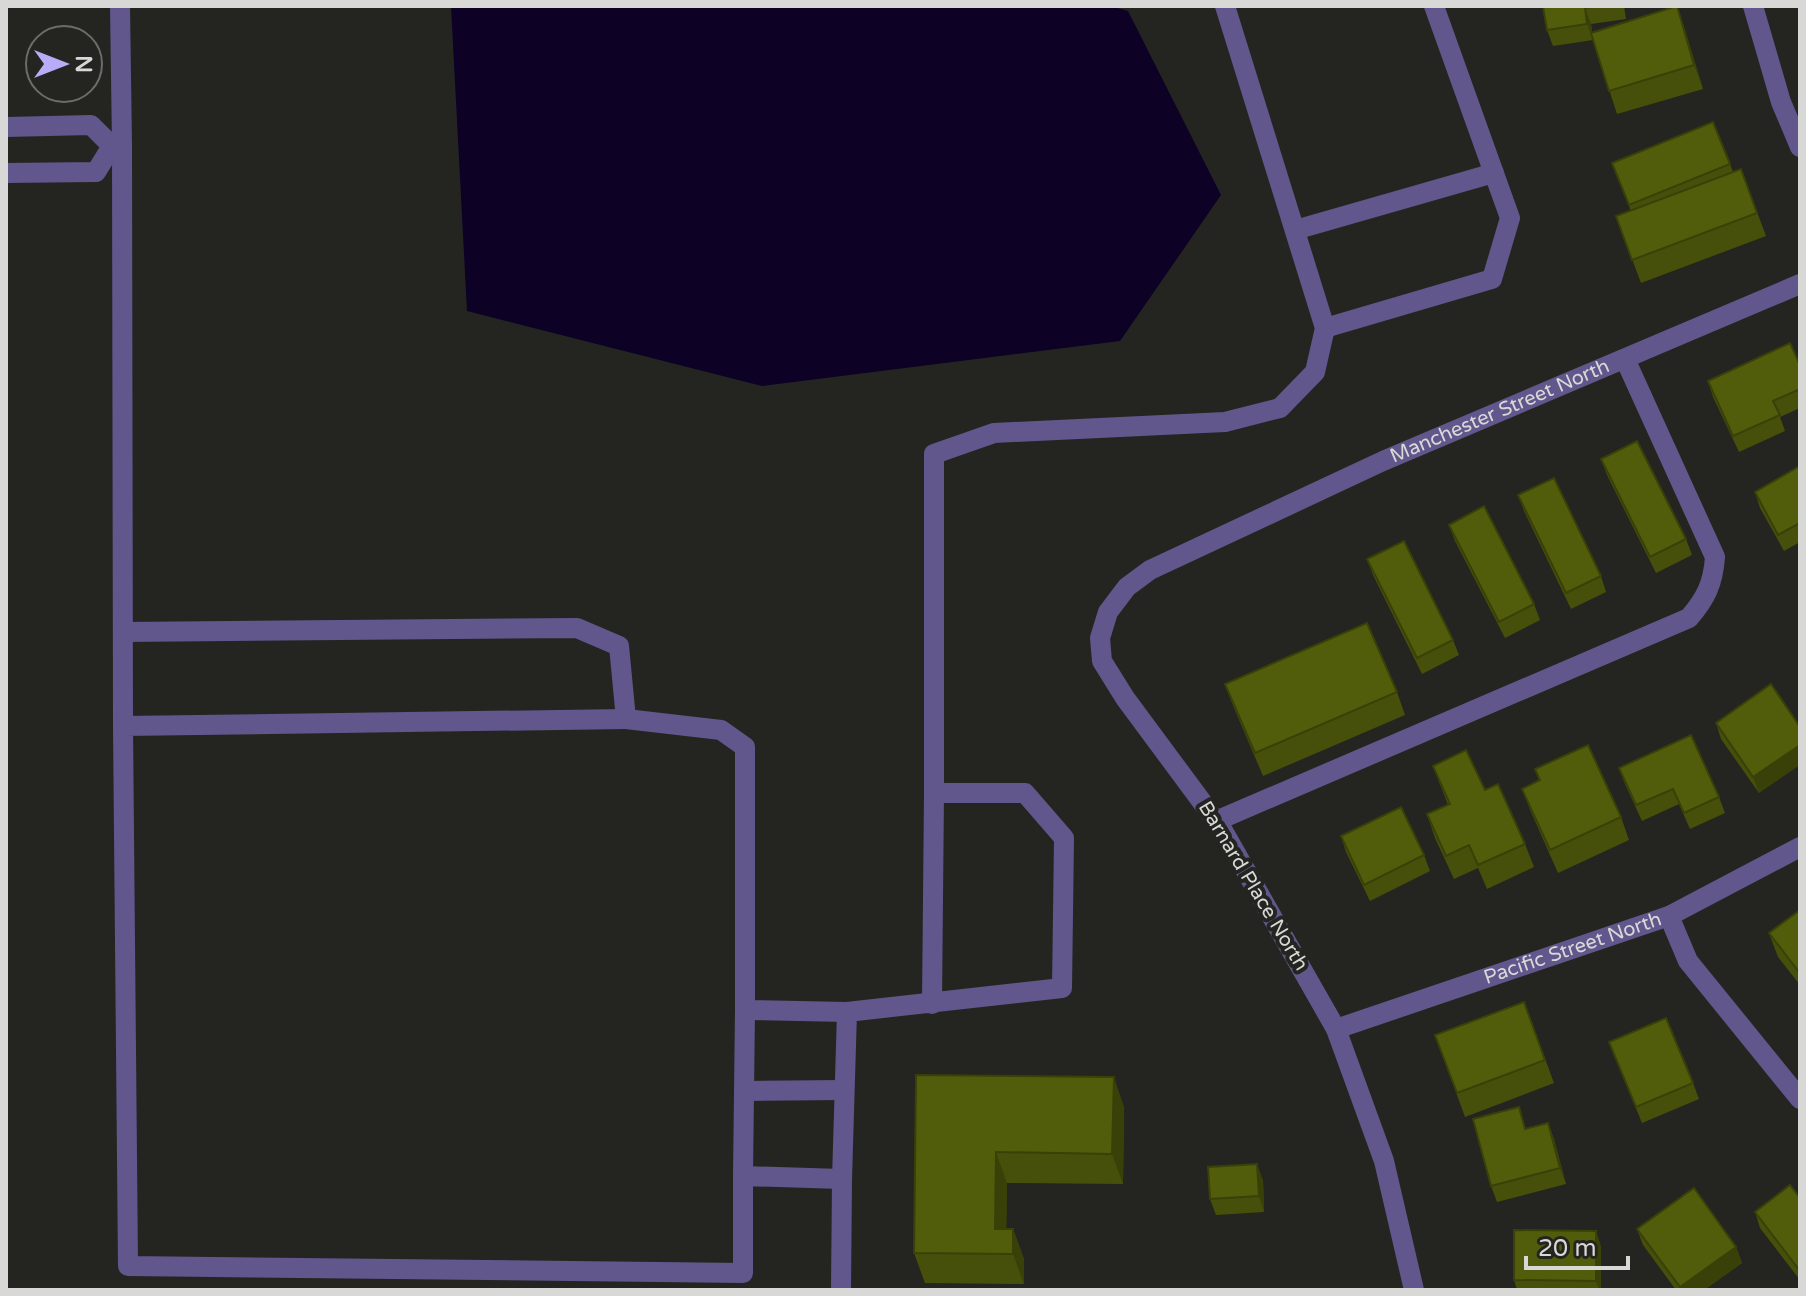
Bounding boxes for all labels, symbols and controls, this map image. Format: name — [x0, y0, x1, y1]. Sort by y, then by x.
north arrow — [24, 24, 104, 104]
text: N — [70, 55, 96, 73]
street label: Manchester Street North — [1386, 354, 1613, 469]
street label: Barnard Place North — [1193, 797, 1313, 975]
street label: Pacific Street North — [1481, 907, 1665, 990]
scale bar — [1526, 1220, 1628, 1270]
text: 20 m — [1538, 1234, 1596, 1263]

